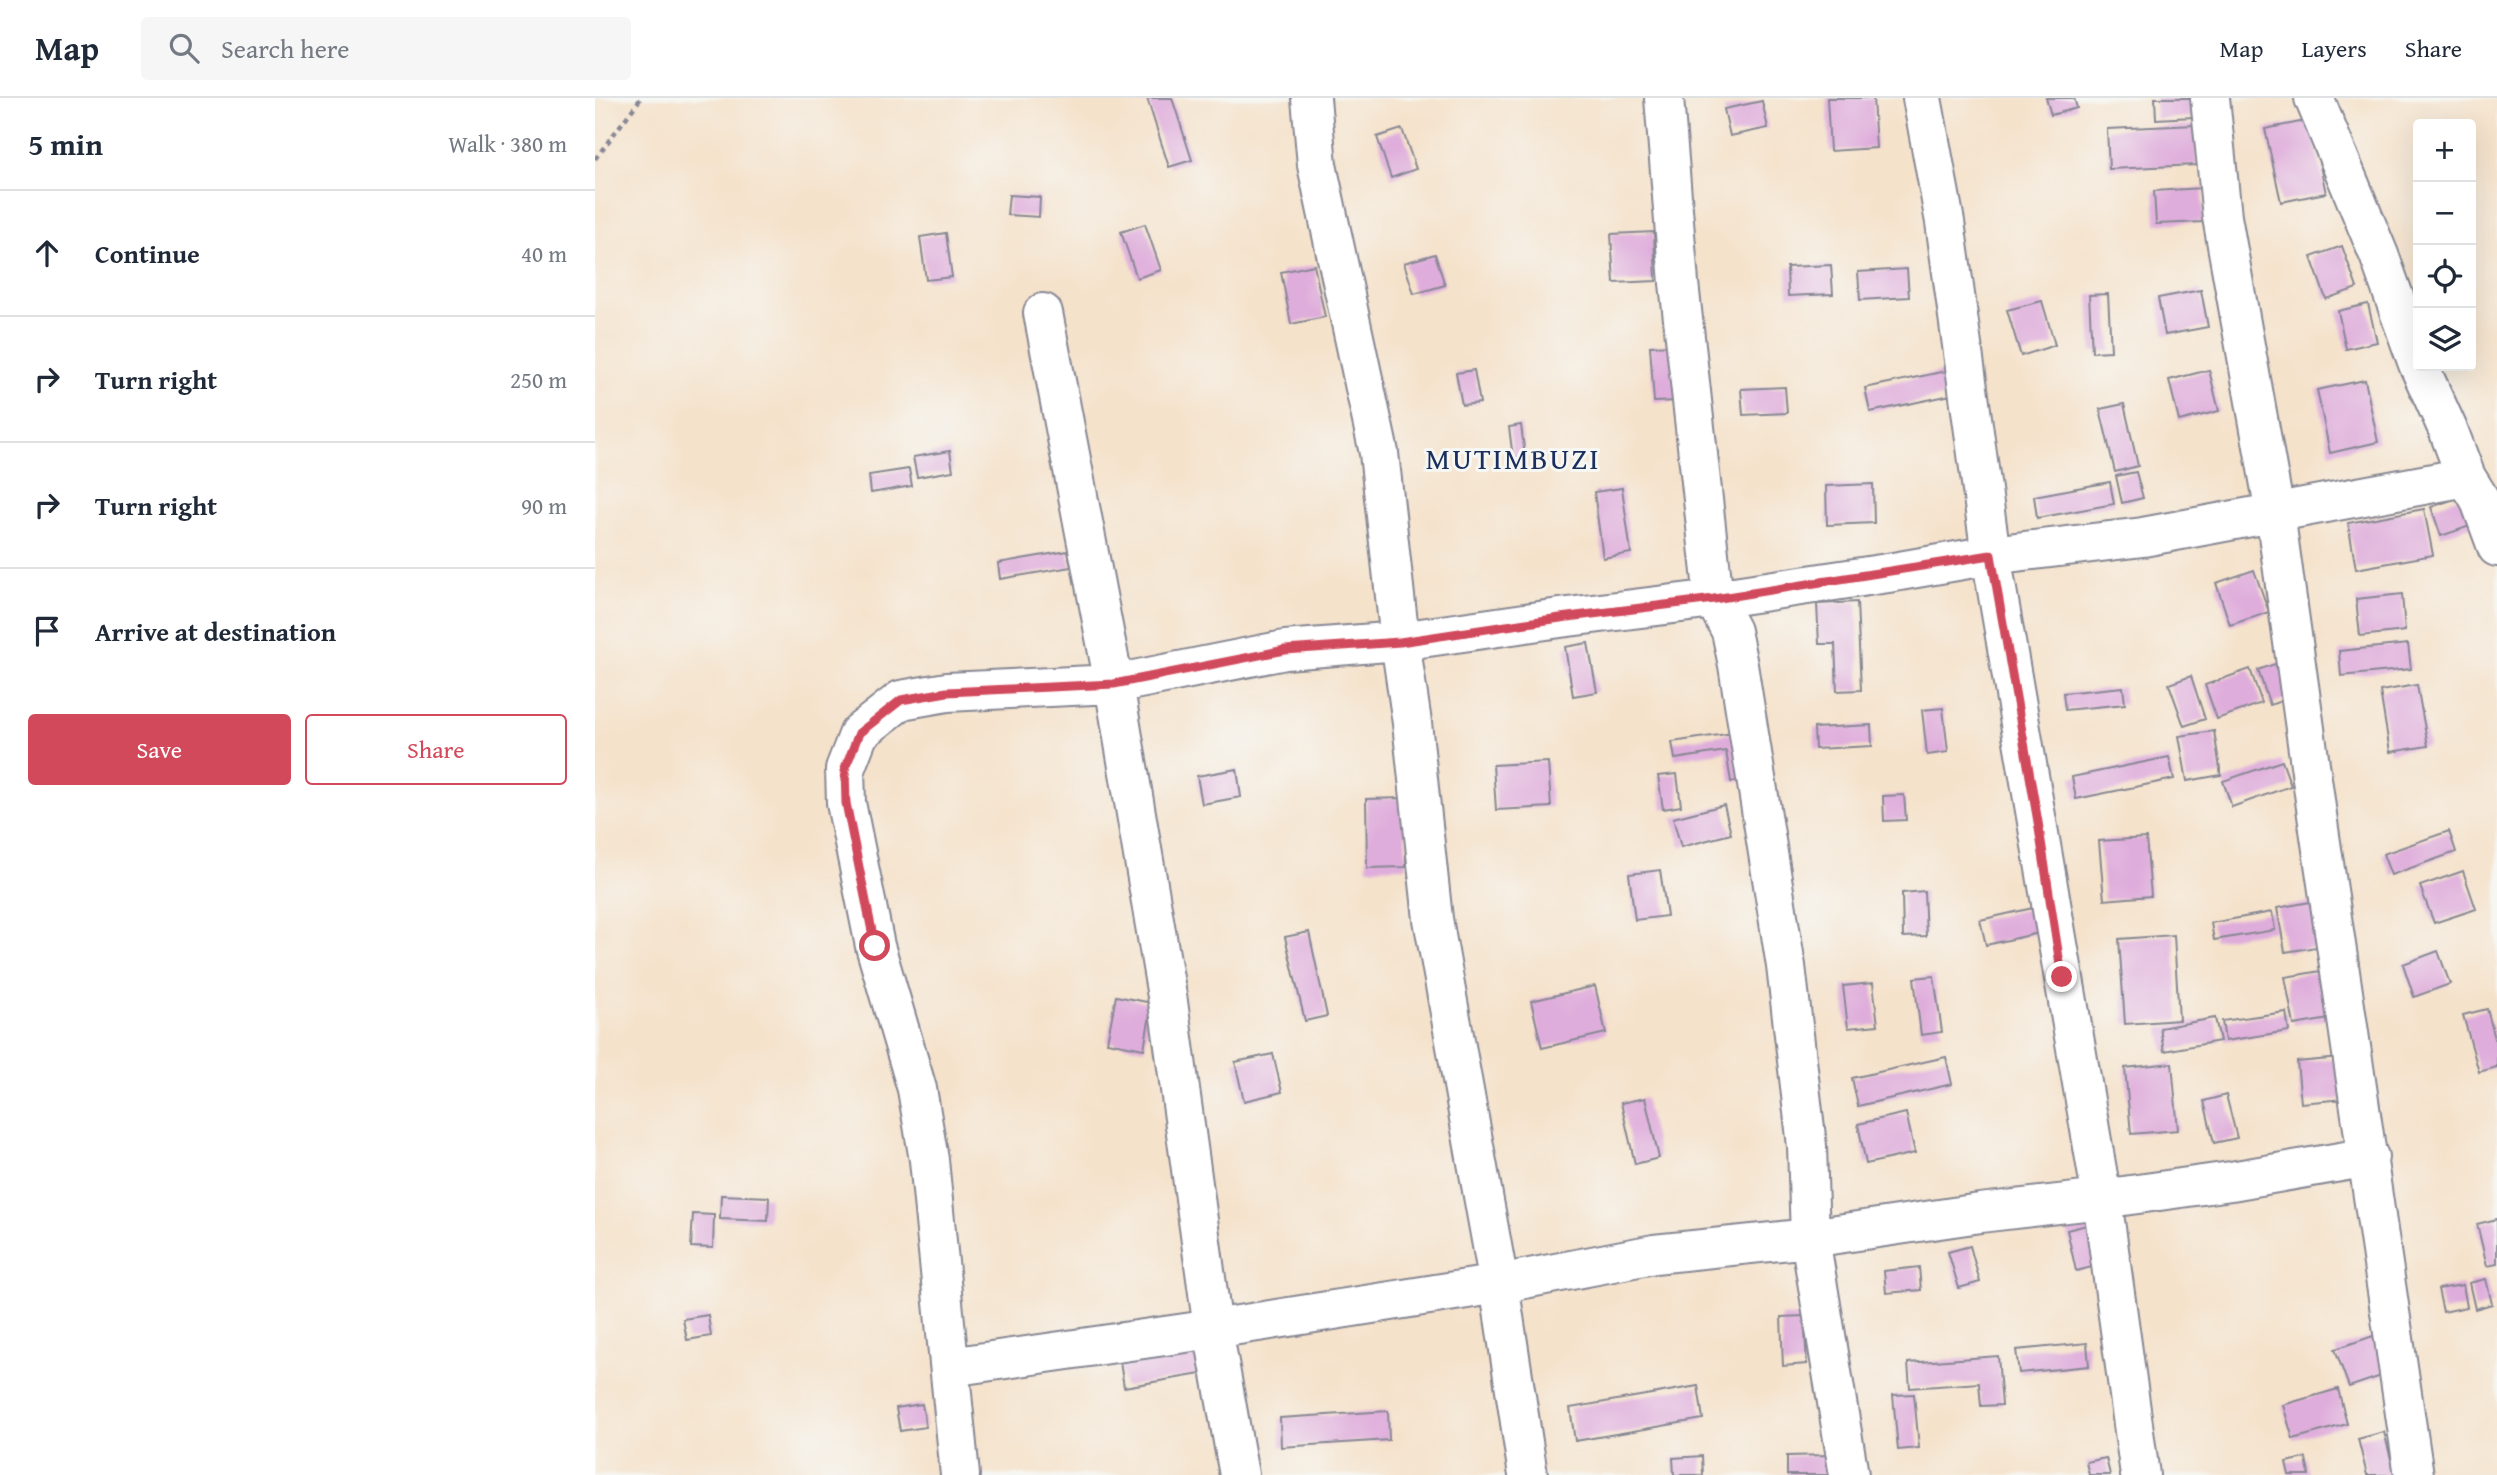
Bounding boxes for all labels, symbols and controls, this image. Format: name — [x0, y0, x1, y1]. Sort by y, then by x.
search box — [141, 17, 631, 80]
text: Map — [35, 24, 99, 72]
icon: search — [165, 29, 203, 67]
text: Search here — [221, 29, 349, 68]
text: Map — [2220, 31, 2263, 66]
text: Layers — [2301, 31, 2367, 66]
text: Share — [2405, 31, 2462, 66]
map controls — [2413, 119, 2476, 371]
button: + — [2413, 119, 2476, 182]
text: 5 min — [28, 122, 103, 166]
text: Walk · 380 m — [448, 127, 567, 160]
button: − — [2413, 182, 2476, 245]
icon: ahead — [28, 234, 66, 272]
text: Continue — [95, 234, 200, 273]
text: 40 m — [521, 237, 567, 270]
button: locate — [2413, 245, 2476, 308]
button: layers — [2413, 308, 2476, 371]
icon: right — [28, 360, 66, 398]
text: Turn right — [95, 360, 217, 399]
text: 250 m — [510, 363, 567, 396]
district label: MUTIMBUZI — [1426, 436, 1600, 480]
icon: right — [28, 486, 66, 524]
text: Turn right — [95, 486, 217, 525]
text: 90 m — [521, 489, 567, 522]
icon: arrive — [28, 612, 66, 650]
text: Arrive at destination — [95, 612, 336, 651]
button: Save — [28, 714, 291, 785]
button: Share — [305, 714, 567, 785]
route start — [859, 930, 890, 961]
route end — [2046, 961, 2077, 992]

